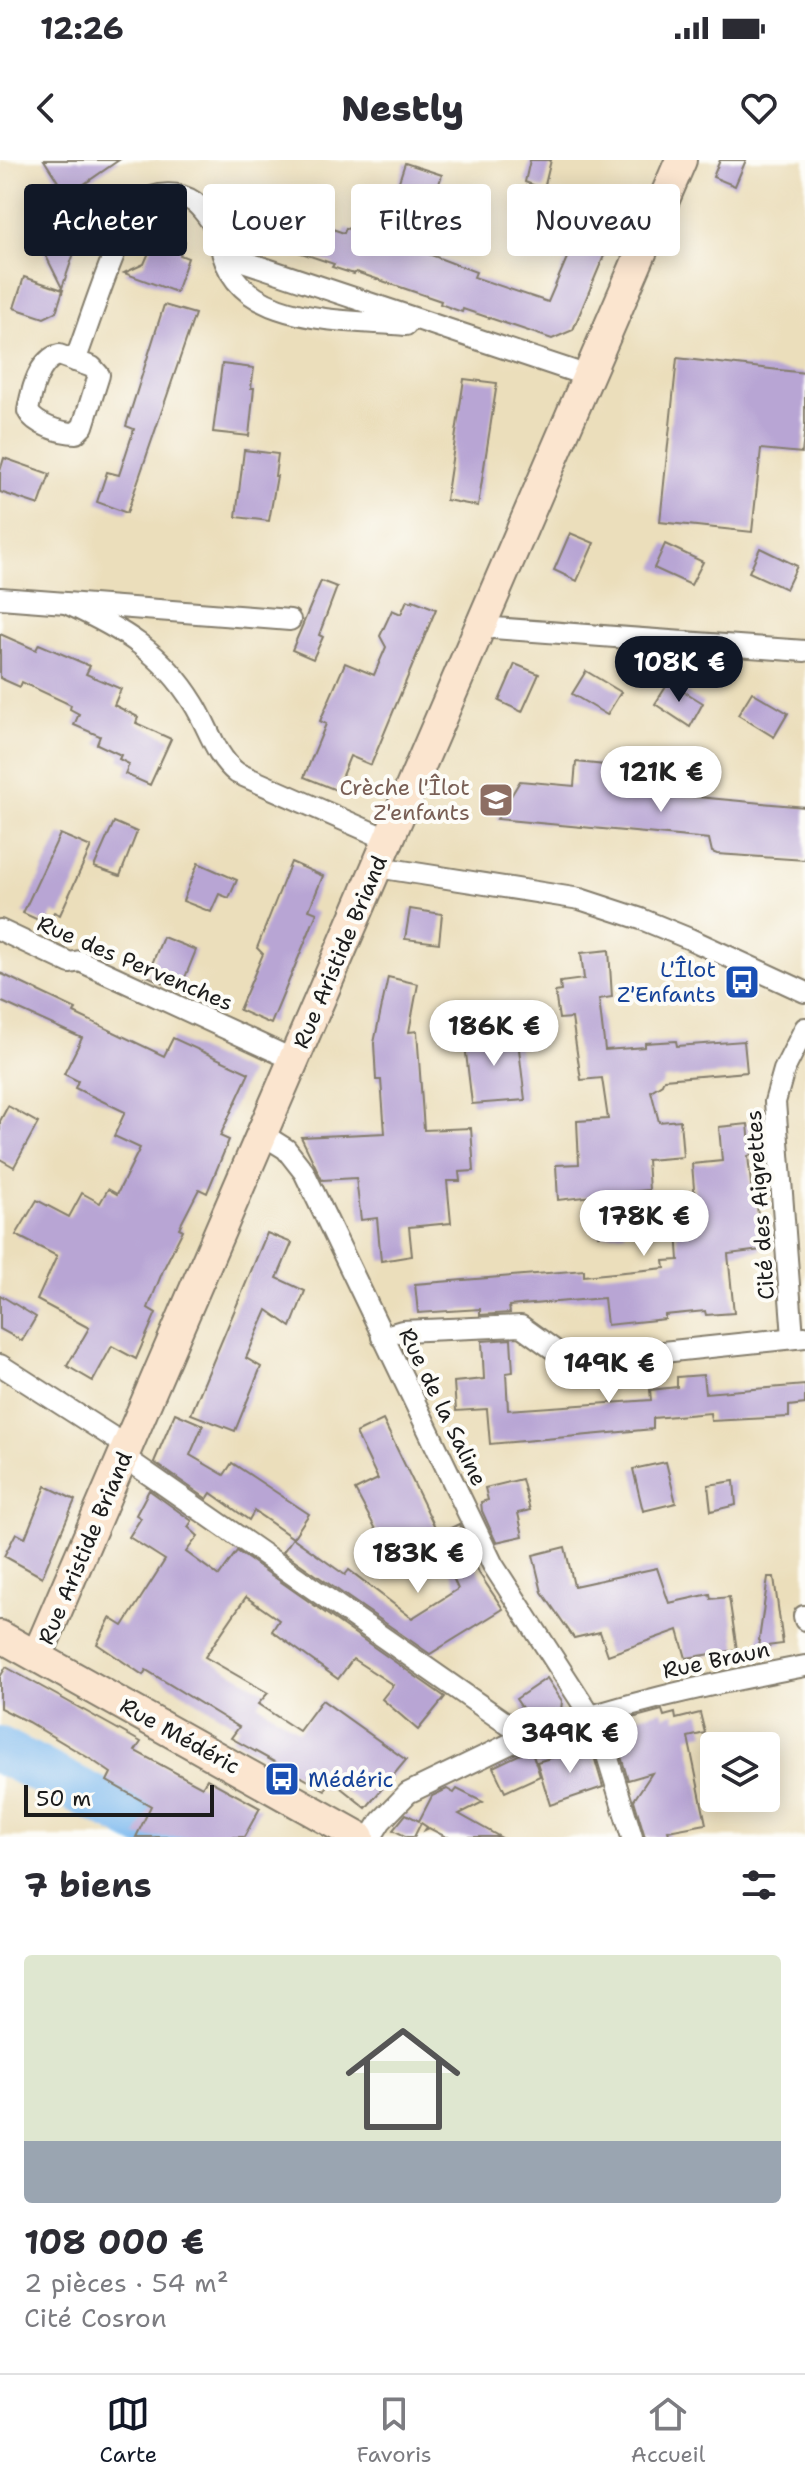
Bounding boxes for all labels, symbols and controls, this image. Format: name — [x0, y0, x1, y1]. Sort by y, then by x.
text: 12:26 — [40, 8, 124, 49]
text: Nestly — [341, 84, 464, 133]
icon: back — [24, 86, 68, 130]
icon: heart — [737, 86, 781, 130]
chip: Acheter — [24, 184, 187, 256]
chip: Louer — [203, 184, 335, 256]
chip: Filtres — [351, 184, 491, 256]
chip: Nouveau — [507, 184, 680, 256]
pin: 108K € — [614, 636, 744, 704]
text: 108K € — [633, 644, 725, 679]
pin: 121K € — [596, 746, 726, 814]
text: 121K € — [619, 754, 703, 789]
place label: Crèche l'Îlot Z'enfants — [339, 773, 470, 827]
school or university icon: Crèche l'Îlot Z'enfants — [477, 781, 515, 819]
street label: Rue Aristide Briand — [286, 851, 394, 1053]
street label: Rue des Pervenches — [33, 909, 237, 1017]
place label: L'Îlot Z'Enfants — [617, 955, 716, 1009]
bus stop icon: L'Îlot Z'Enfants — [723, 963, 761, 1001]
pin: 186K € — [429, 1000, 559, 1068]
text: 186K € — [448, 1008, 540, 1043]
street label: Cité des Aigrettes — [739, 1109, 781, 1301]
pin: 178K € — [579, 1190, 709, 1258]
text: 178K € — [598, 1198, 690, 1233]
street label: Rue de la Saline — [392, 1323, 494, 1491]
pin: 149K € — [544, 1337, 674, 1405]
text: 149K € — [563, 1345, 655, 1380]
street label: Rue Aristide Briand — [31, 1447, 139, 1649]
pin: 183K € — [353, 1527, 483, 1595]
text: 183K € — [372, 1535, 464, 1570]
street label: Rue Braun — [660, 1635, 772, 1685]
street label: Rue Médéric — [115, 1691, 245, 1781]
pin: 349K € — [505, 1707, 635, 1775]
text: 349K € — [521, 1715, 619, 1750]
map controls — [700, 1732, 780, 1812]
button: layers — [700, 1732, 780, 1812]
bus stop icon: Médéric — [263, 1760, 301, 1798]
place label: Médéric — [308, 1765, 394, 1794]
scale bar — [24, 1781, 214, 1817]
text: 50 m — [36, 1784, 91, 1813]
text: 7 biens — [24, 1862, 152, 1908]
icon: filters — [737, 1863, 781, 1907]
icon: home — [331, 2007, 475, 2151]
text: 108 000 € — [24, 2219, 204, 2265]
text: 2 pièces · 54 m² — [24, 2265, 229, 2300]
text: Cité Cosron — [24, 2300, 167, 2335]
tab: Carte — [100, 2392, 157, 2469]
tab: Favoris — [357, 2392, 432, 2469]
tab: Accueil — [631, 2392, 705, 2469]

